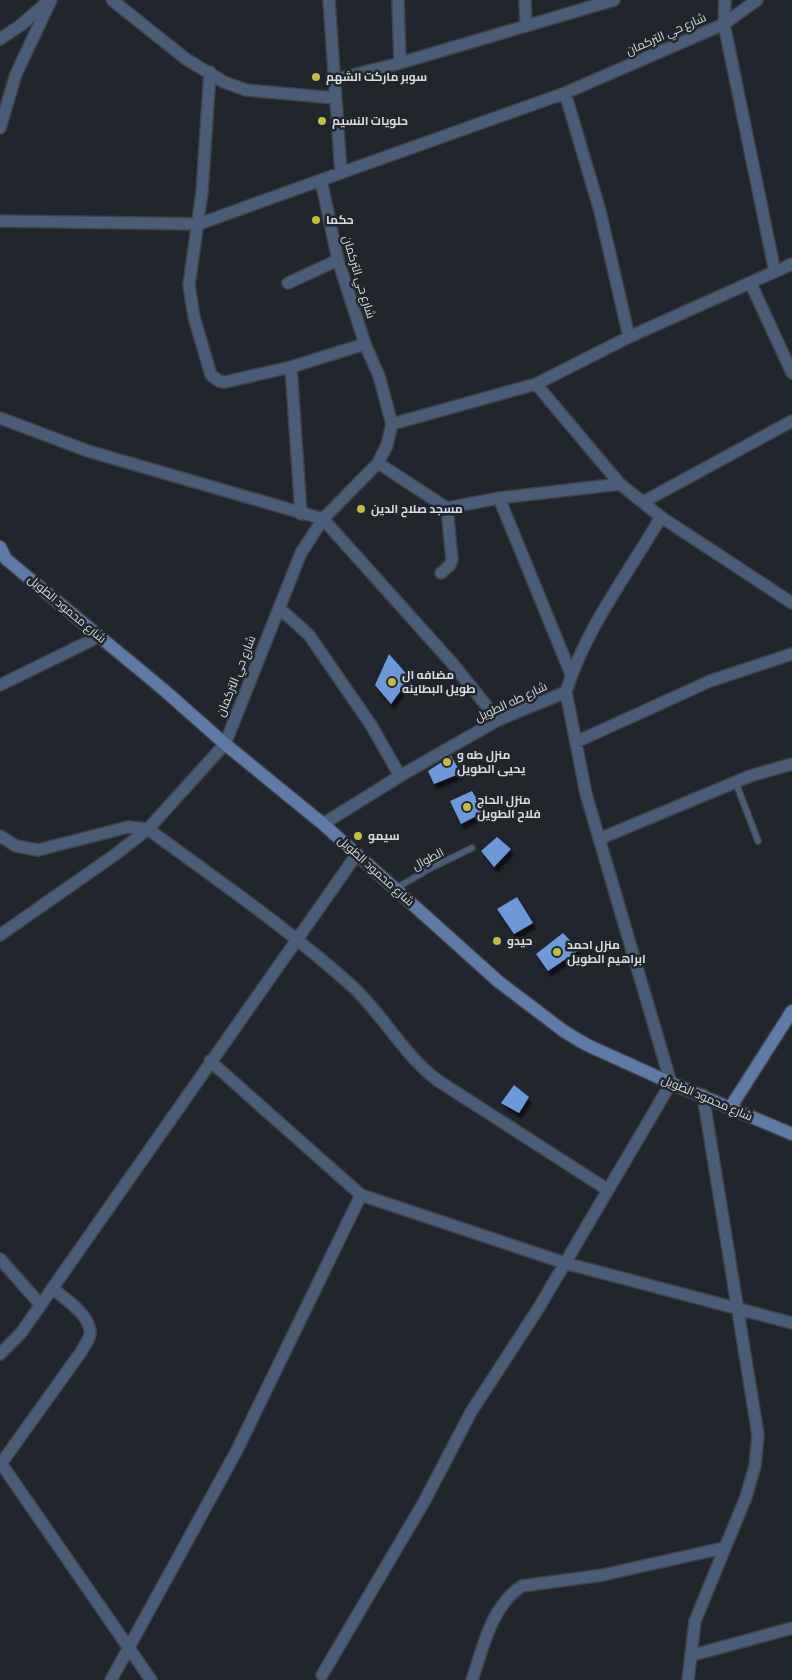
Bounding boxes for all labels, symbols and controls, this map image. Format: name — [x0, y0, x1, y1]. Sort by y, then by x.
street label: شارع حي التركمان — [623, 8, 709, 61]
place label: سوبر ماركت الشهم — [326, 68, 427, 85]
marker: سوبر ماركت الشهم — [310, 71, 322, 83]
place label: حلويات النسيم — [332, 112, 408, 129]
marker: حلويات النسيم — [316, 115, 328, 127]
place label: حكما — [326, 211, 354, 228]
marker: حكما — [310, 214, 322, 226]
street label: شارع حي التركمان — [337, 233, 380, 321]
place label: مسجد صلاح الدين — [371, 500, 463, 518]
marker: مسجد صلاح الدين — [355, 503, 367, 515]
street label: شارع محمود الطويل — [24, 571, 110, 647]
street label: شارع حي التركمان — [212, 633, 261, 720]
place label: مضافه ال طويل البطاينه — [402, 666, 476, 697]
marker: مضافه ال طويل البطاينه — [386, 676, 398, 688]
street label: شارع طه الطويل — [472, 677, 550, 726]
place label: منزل طه و يحيى الطويل — [457, 746, 526, 777]
marker: منزل طه و يحيى الطويل — [441, 756, 453, 768]
place label: منزل الحاج فلاح الطويل — [477, 791, 541, 823]
marker: منزل الحاج فلاح الطويل — [461, 801, 473, 813]
place label: سيمو — [368, 827, 400, 844]
marker: سيمو — [352, 830, 364, 842]
street label: شارع محمود الطويل — [334, 832, 418, 910]
street label: الطوال — [409, 843, 447, 874]
place label: حيدو — [507, 932, 533, 949]
marker: حيدو — [491, 935, 503, 947]
place label: منزل احمد ابراهيم الطويل — [567, 936, 646, 967]
marker: منزل احمد ابراهيم الطويل — [551, 946, 563, 958]
street label: شارع محمود الطويل — [659, 1071, 756, 1125]

